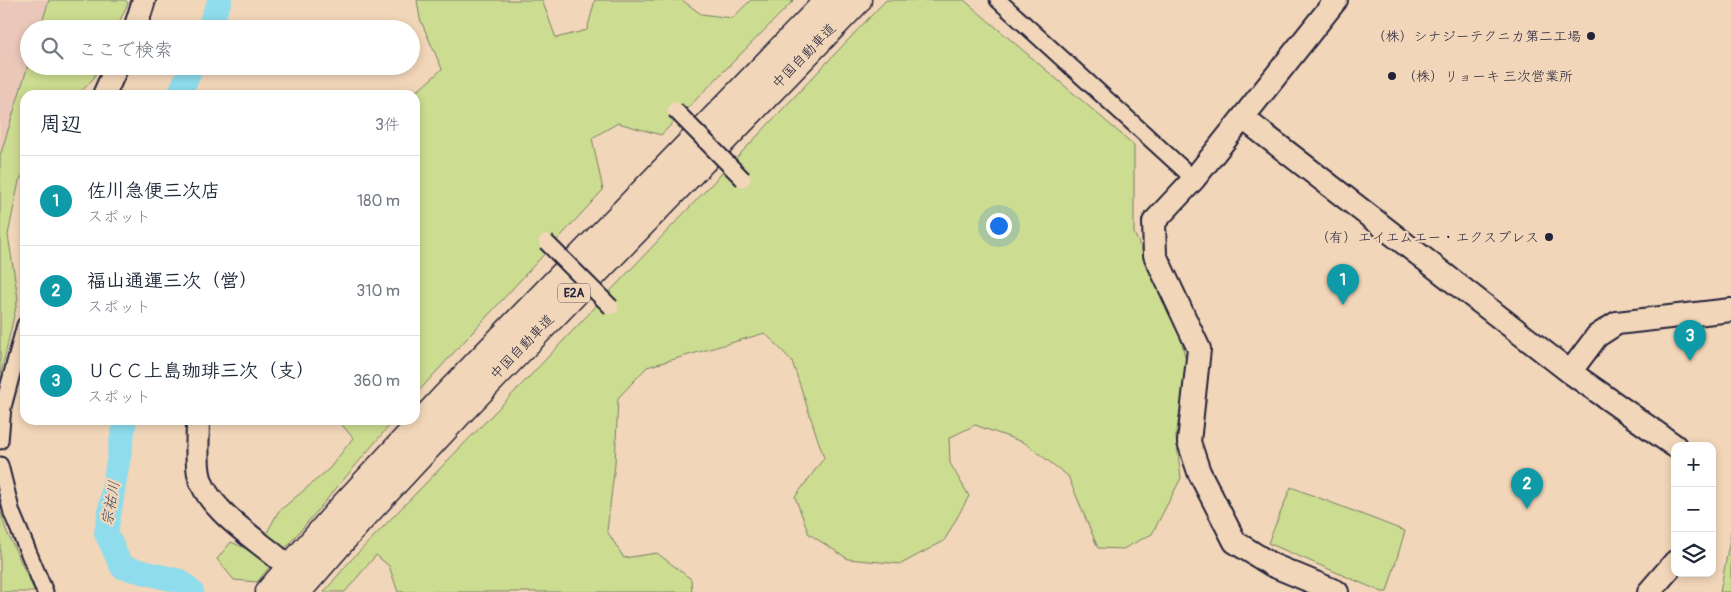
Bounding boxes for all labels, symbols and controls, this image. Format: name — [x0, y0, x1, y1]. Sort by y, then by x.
search box — [20, 20, 420, 75]
street label: 中国自動車道 — [769, 20, 839, 92]
place label: （株）シナジーテクニカ第二工場 — [1372, 28, 1581, 45]
marker: （株）シナジーテクニカ第二工場 — [1585, 30, 1597, 42]
icon: search — [38, 34, 66, 62]
text: ここで検索 — [78, 38, 173, 62]
place label: （株）リョーキ 三次営業所 — [1402, 68, 1573, 85]
marker: （株）リョーキ 三次営業所 — [1386, 70, 1398, 82]
text: 周辺 — [40, 111, 82, 138]
text: 3件 — [375, 115, 400, 135]
text: 佐川急便三次店 — [87, 179, 220, 203]
text: 1 — [53, 191, 59, 211]
text: 180 m — [357, 191, 400, 211]
text: スポット — [87, 207, 151, 227]
your location — [986, 213, 1012, 239]
place label: （有）エイエムエー・エクスプレス — [1315, 229, 1539, 246]
marker: （有）エイエムエー・エクスプレス — [1543, 231, 1555, 243]
pin: 1 — [1327, 264, 1359, 305]
text: 福山通運三次（営） — [87, 269, 258, 293]
text: 2 — [52, 281, 60, 301]
text: 310 m — [356, 281, 400, 301]
road number: E2A — [558, 284, 590, 302]
text: スポット — [87, 297, 151, 317]
street label: 中国自動車道 — [487, 311, 557, 383]
pin: 3 — [1674, 320, 1706, 361]
text: ＵＣＣ上島珈琲三次（支） — [87, 359, 315, 383]
text: 3 — [52, 371, 60, 391]
text: 360 m — [353, 371, 400, 391]
text: スポット — [87, 387, 151, 407]
map controls — [1671, 442, 1716, 577]
button: + — [1671, 442, 1716, 487]
pin: 2 — [1511, 468, 1543, 509]
water label: 宗祐川 — [98, 479, 124, 527]
button: − — [1671, 487, 1716, 532]
button: layers — [1671, 532, 1716, 577]

